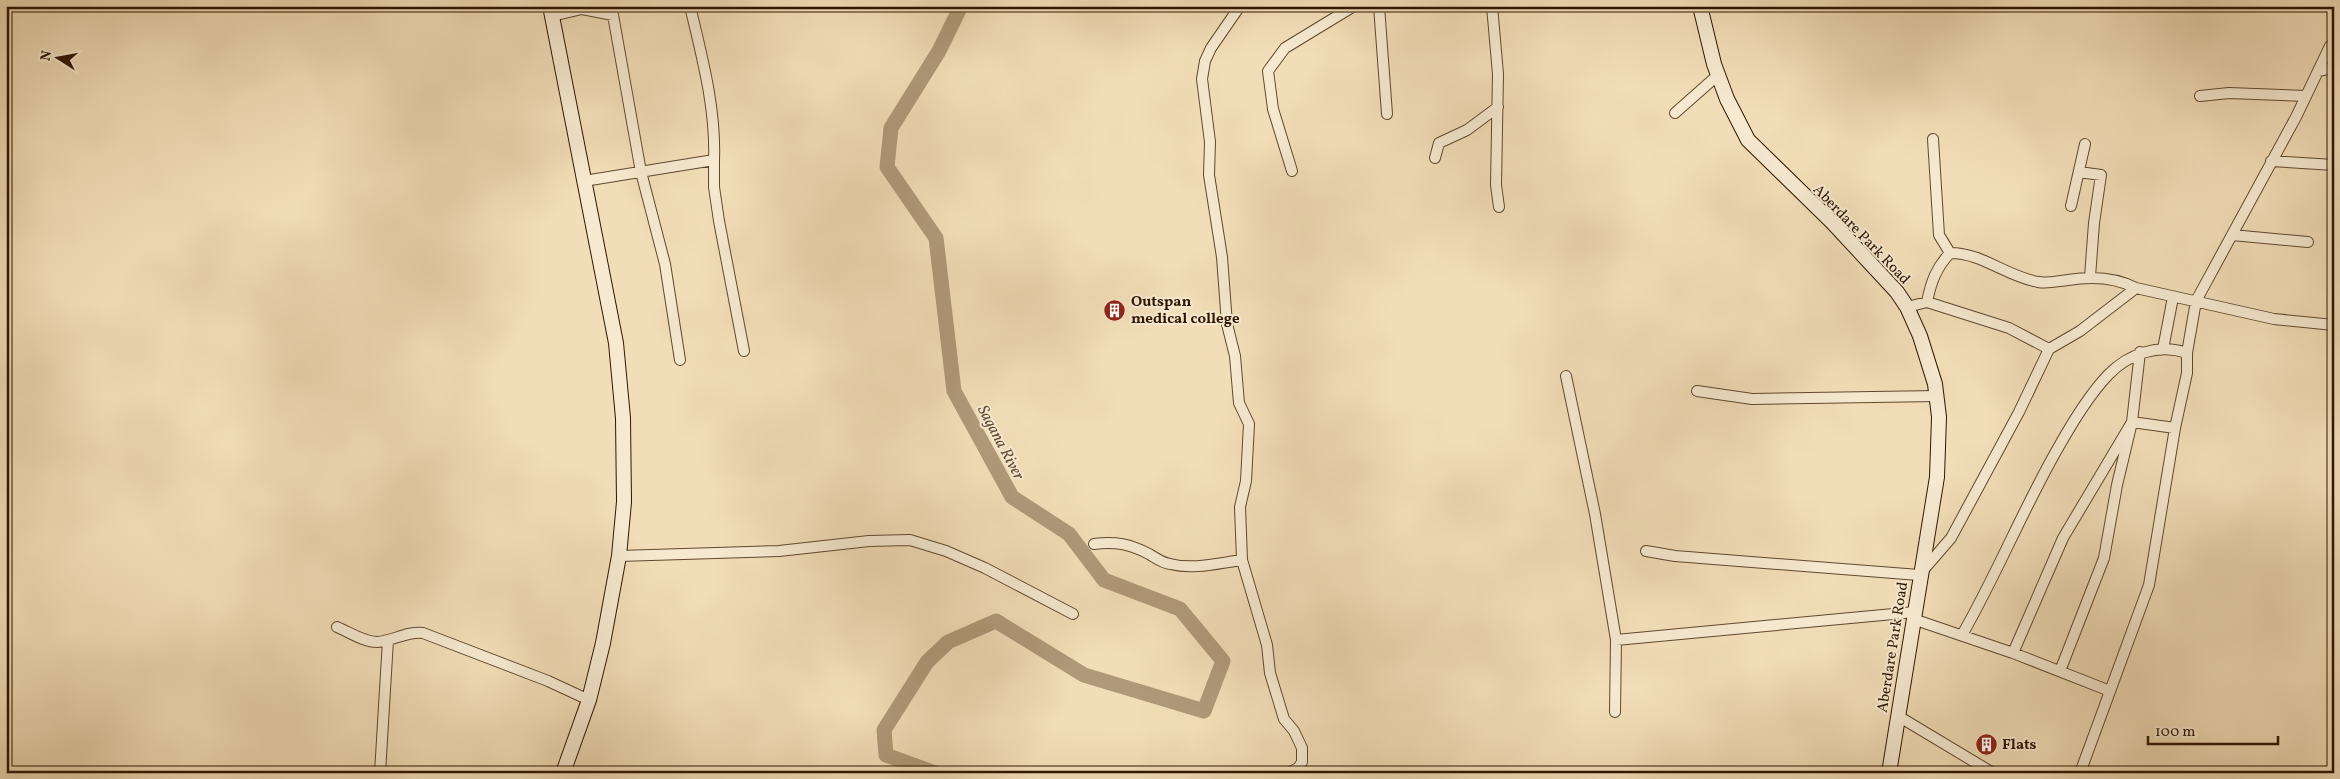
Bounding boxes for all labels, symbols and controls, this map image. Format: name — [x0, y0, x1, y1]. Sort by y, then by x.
north arrow — [32, 32, 82, 82]
text: N — [36, 49, 57, 63]
street label: Aberdare Park Road — [1808, 180, 1914, 290]
place label: Outspan medical college — [1131, 292, 1240, 330]
building icon: Outspan medical college — [1103, 298, 1127, 322]
water label: Sagana River — [971, 402, 1030, 485]
street label: Aberdare Park Road — [1873, 580, 1914, 714]
scale bar — [2148, 714, 2278, 746]
text: 100 m — [2155, 722, 2195, 743]
building icon: Flats — [1974, 732, 1998, 756]
place label: Flats — [2002, 735, 2037, 756]

